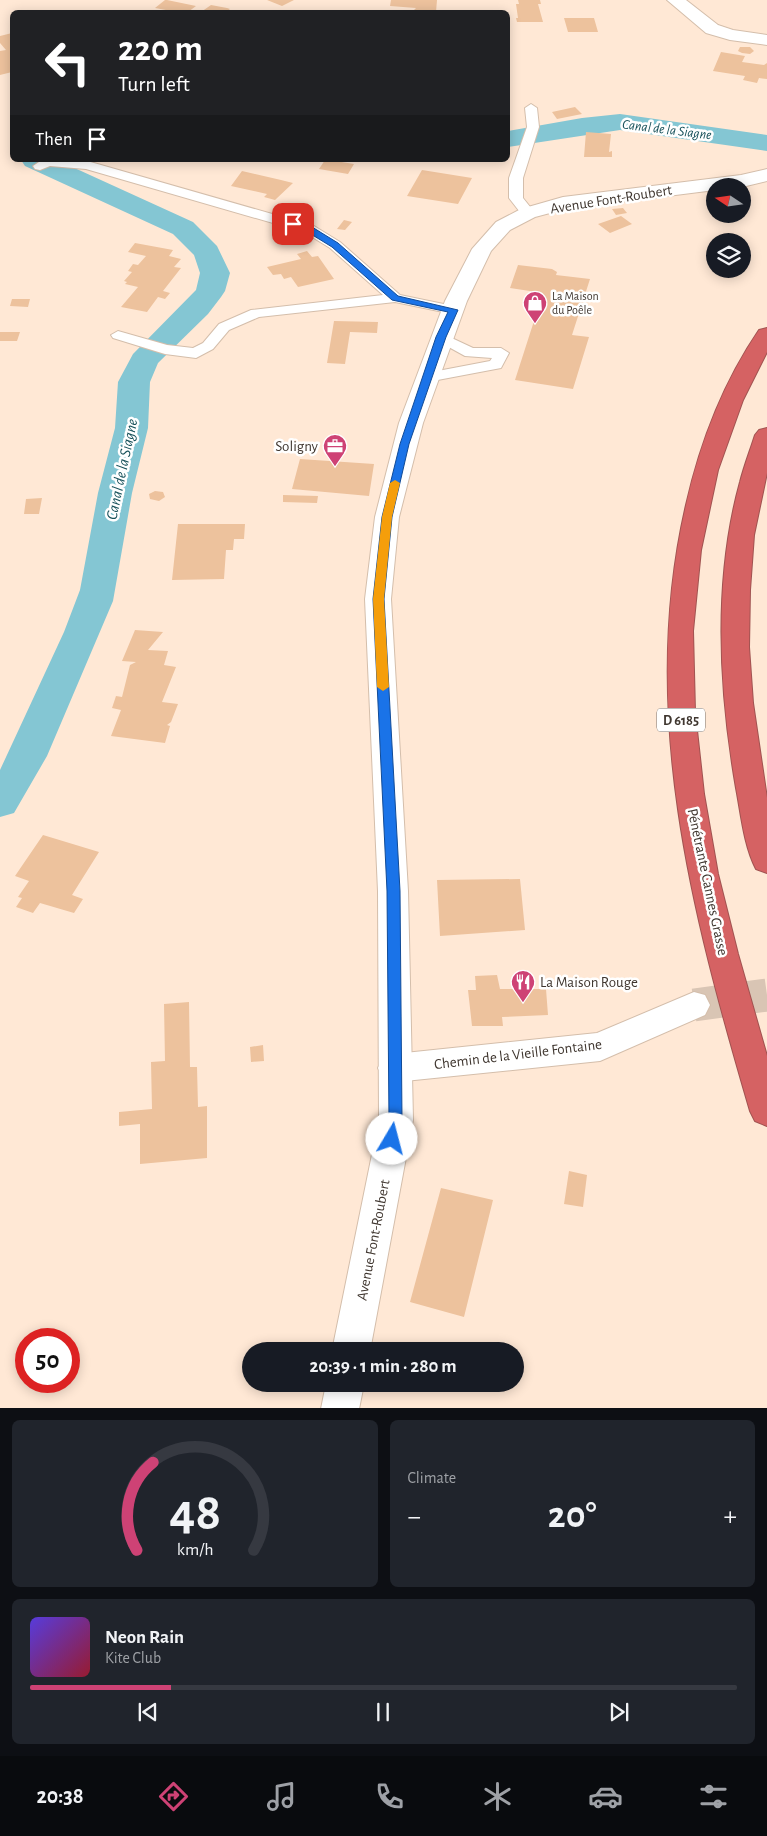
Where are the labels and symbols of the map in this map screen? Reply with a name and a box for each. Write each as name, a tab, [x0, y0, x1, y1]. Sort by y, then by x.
water label: Canal de la Siagne	[621, 118, 712, 142]
north arrow	[706, 178, 751, 222]
street label: Avenue Font-Roubert	[549, 182, 673, 217]
pin	[272, 203, 314, 245]
shop icon: La Maison du Poêle	[522, 290, 548, 324]
place label: La Maison du Poêle	[552, 290, 599, 316]
water label: Canal de la Siagne	[103, 417, 140, 521]
office icon: Soligny	[322, 433, 348, 467]
place label: Soligny	[275, 439, 319, 454]
road number: D 6185	[657, 708, 705, 732]
street label: Pénétrante Cannes Grasse	[685, 807, 730, 957]
restaurant icon: La Maison Rouge	[510, 969, 536, 1003]
place label: La Maison Rouge	[540, 975, 638, 990]
street label: Chemin de la Vieille Fontaine	[433, 1037, 603, 1072]
position arrow	[365, 1112, 417, 1164]
street label: Avenue Font-Roubert	[354, 1178, 393, 1302]
speed limit sign: 50	[15, 1328, 80, 1393]

